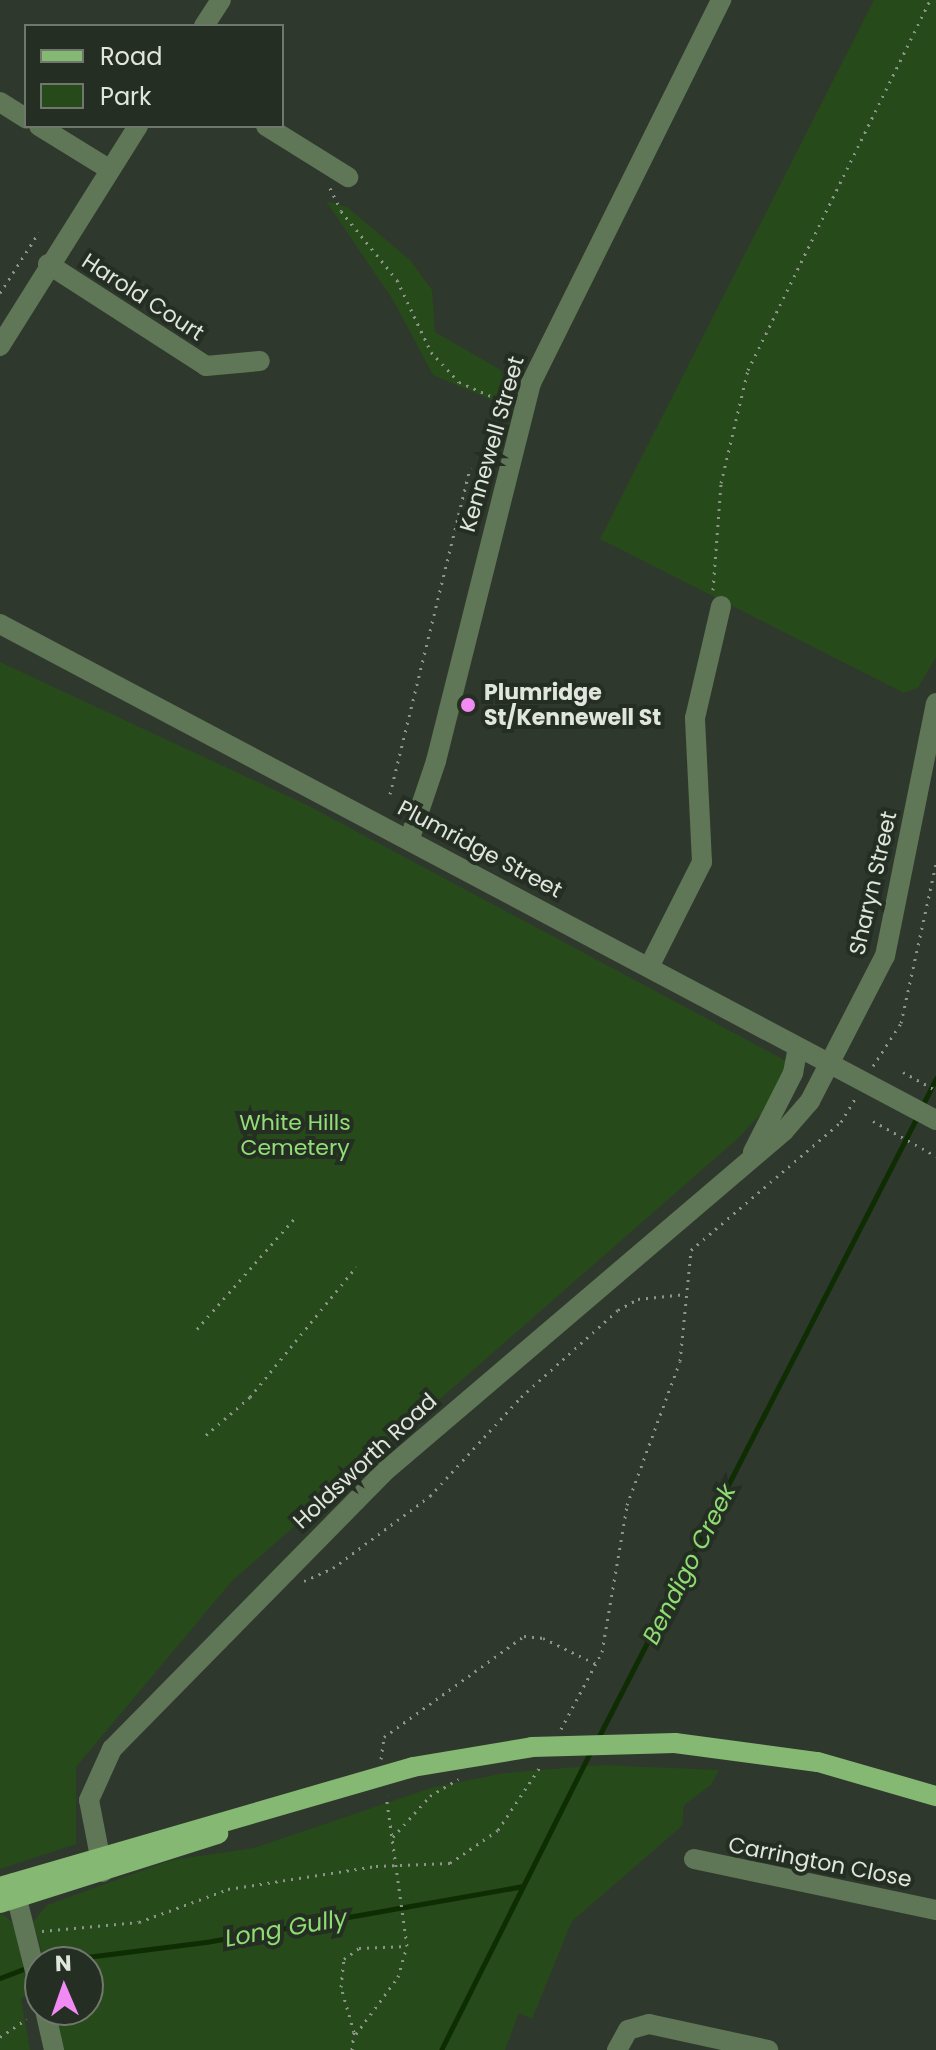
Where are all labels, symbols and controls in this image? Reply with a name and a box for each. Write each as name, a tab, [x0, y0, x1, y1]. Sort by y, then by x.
legend	[24, 24, 284, 128]
text: Road	[100, 40, 162, 73]
text: Park	[100, 80, 151, 113]
street label: Harold Court	[77, 248, 209, 346]
street label: Kennewell Street	[454, 353, 530, 535]
place label: Plumridge St/Kennewell St	[484, 679, 661, 730]
marker: Plumridge St/Kennewell St	[459, 696, 477, 714]
street label: Plumridge Street	[393, 795, 567, 903]
street label: Sharyn Street	[844, 808, 902, 958]
park label: White Hills Cemetery	[239, 1109, 351, 1160]
street label: Holdsworth Road	[288, 1388, 442, 1534]
water label: Bendigo Creek	[636, 1479, 742, 1649]
street label: Carrington Close	[726, 1831, 914, 1893]
water label: Long Gully	[223, 1903, 349, 1953]
north arrow	[24, 1946, 104, 2026]
text: N	[54, 1948, 72, 1979]

